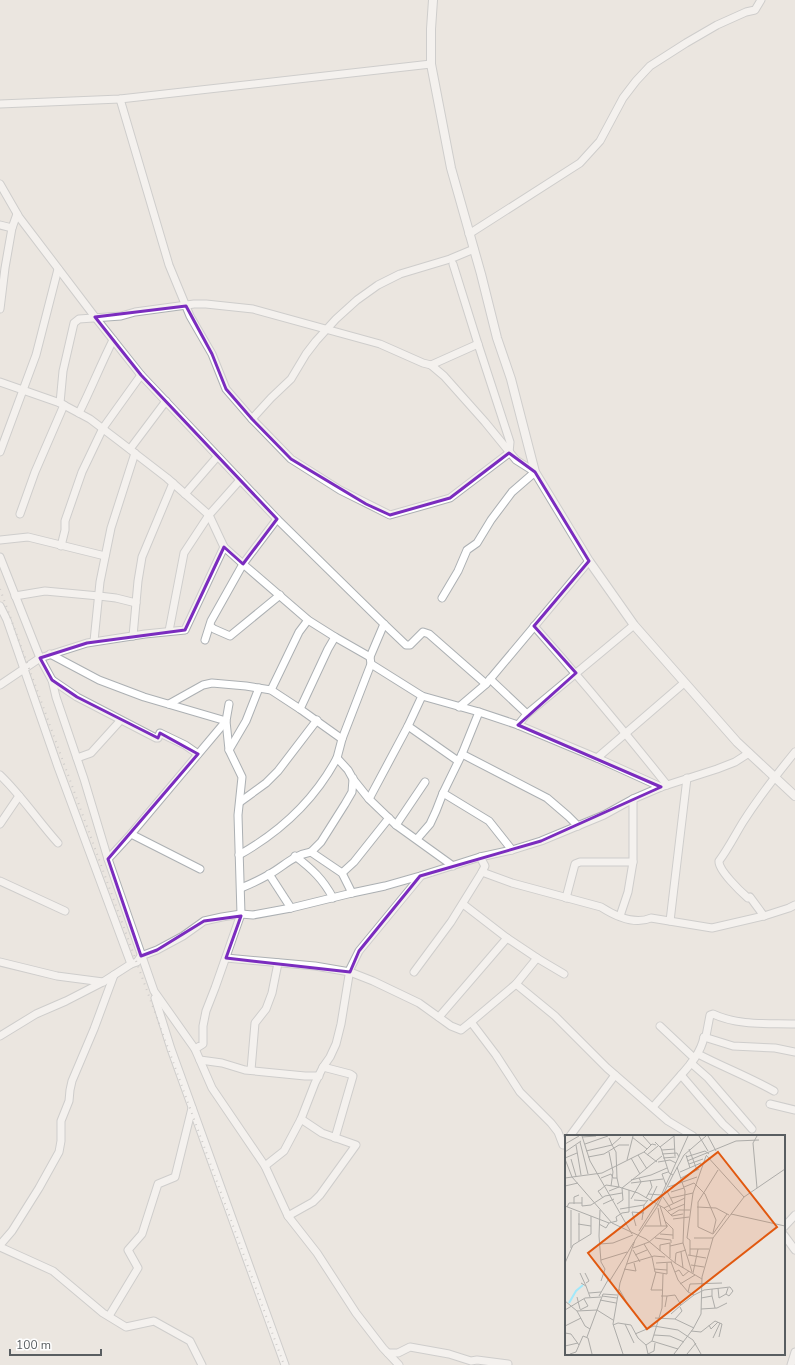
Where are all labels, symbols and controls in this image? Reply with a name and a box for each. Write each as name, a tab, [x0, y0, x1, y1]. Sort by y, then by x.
inset map	[565, 1135, 785, 1355]
scale bar	[10, 1331, 101, 1357]
text: 100 m	[16, 1337, 51, 1353]

